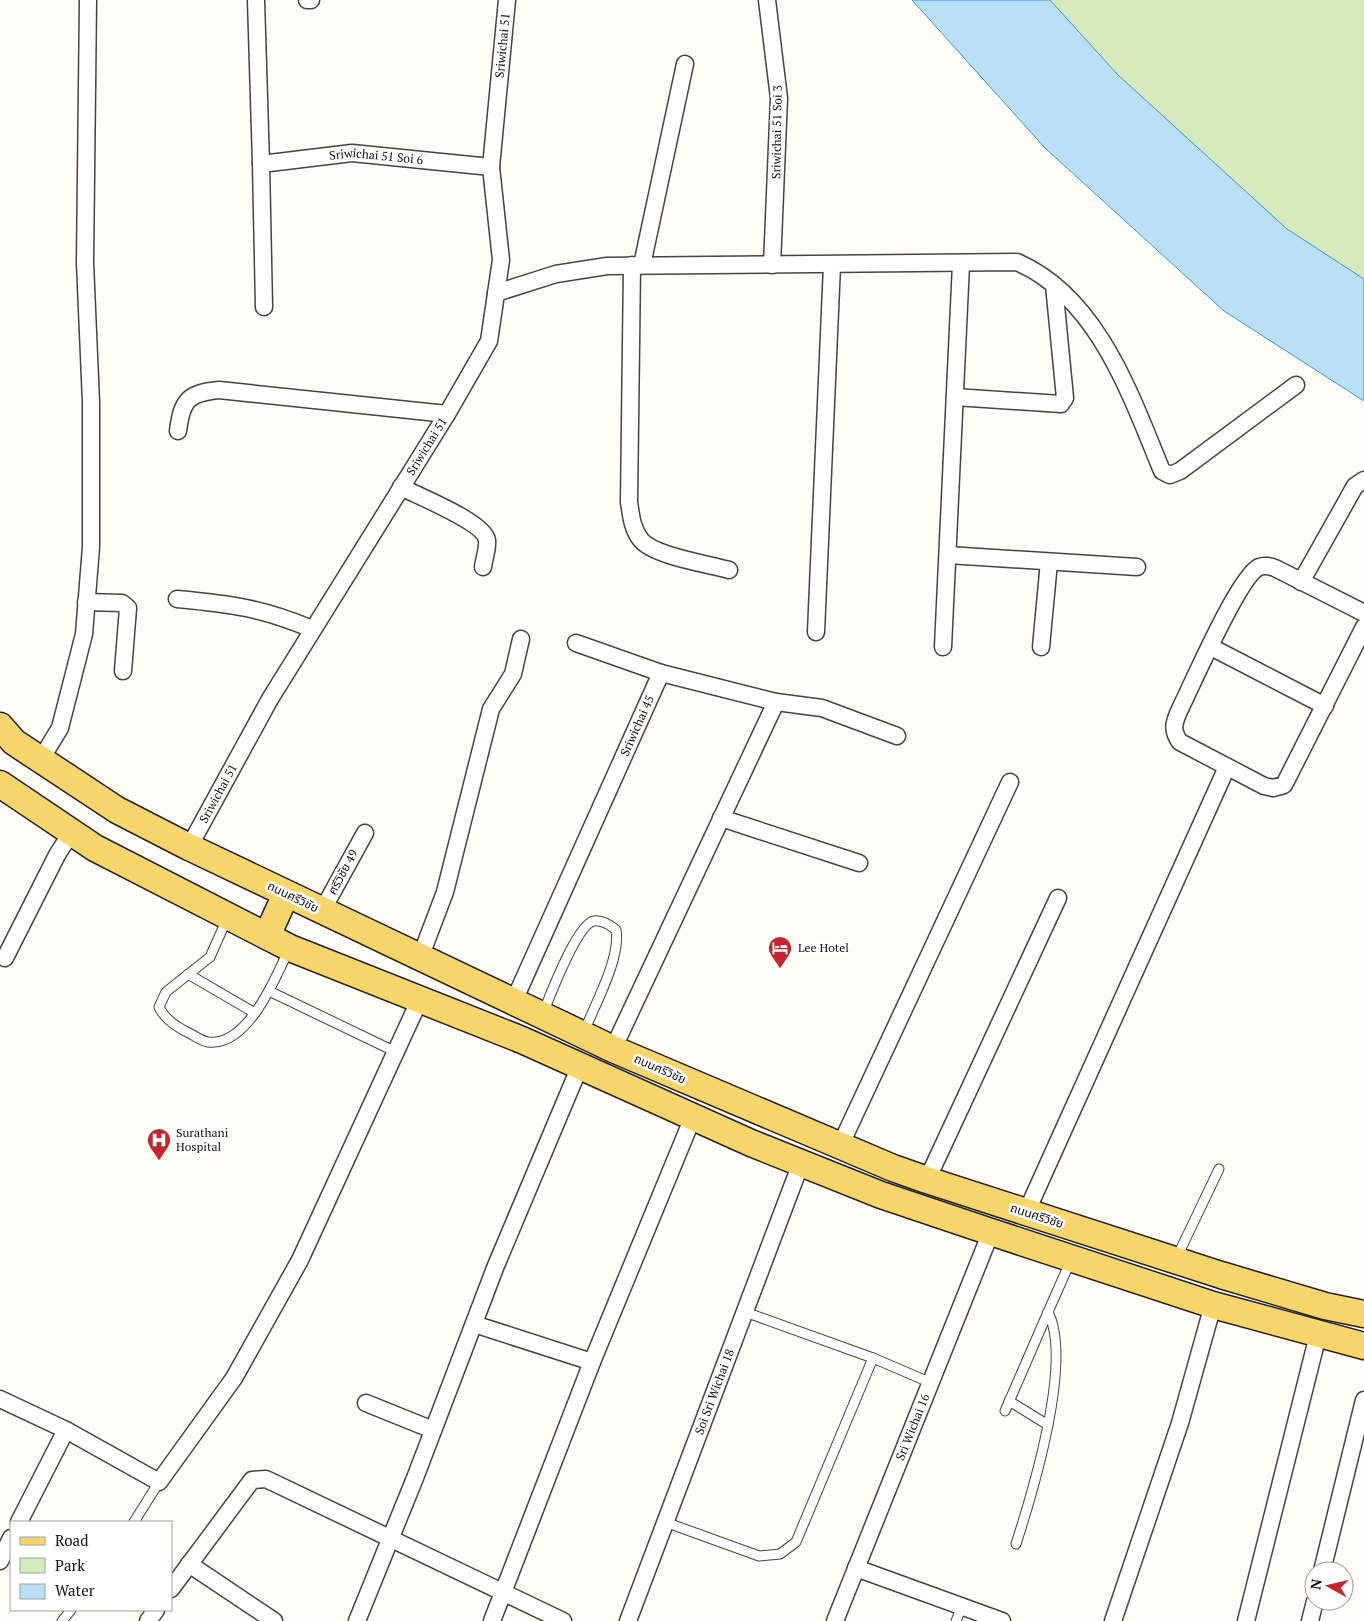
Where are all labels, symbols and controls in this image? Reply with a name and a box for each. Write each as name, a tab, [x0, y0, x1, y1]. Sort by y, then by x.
street label: Sriwichai 51	[492, 12, 513, 78]
street label: Sriwichai 51 Soi 3	[768, 85, 785, 179]
street label: Sriwichai 51 Soi 6	[328, 145, 424, 167]
street label: Sriwichai 51	[403, 415, 450, 478]
street label: Sriwichai 45	[617, 693, 657, 758]
street label: Sriwichai 51	[196, 761, 240, 825]
street label: ศรีวิชัย 49	[324, 847, 361, 897]
street label: ถนนศรีวิชัย	[265, 878, 321, 915]
hotel icon: Lee Hotel	[767, 935, 793, 969]
place label: Lee Hotel	[798, 940, 849, 955]
street label: ถนนศรีวิชัย	[632, 1051, 688, 1087]
place label: Surathani Hospital	[176, 1125, 229, 1154]
hospital icon: Surathani Hospital	[146, 1127, 172, 1161]
street label: ถนนศรีวิชัย	[1009, 1200, 1066, 1231]
street label: Soi Sri Wichai 18	[691, 1347, 737, 1436]
street label: Sri Wichai 16	[892, 1391, 933, 1462]
legend	[10, 1521, 172, 1611]
text: Road	[55, 1530, 88, 1550]
text: Park	[55, 1555, 85, 1575]
north arrow	[1304, 1561, 1354, 1611]
text: N	[1305, 1577, 1326, 1591]
text: Water	[55, 1580, 95, 1600]

